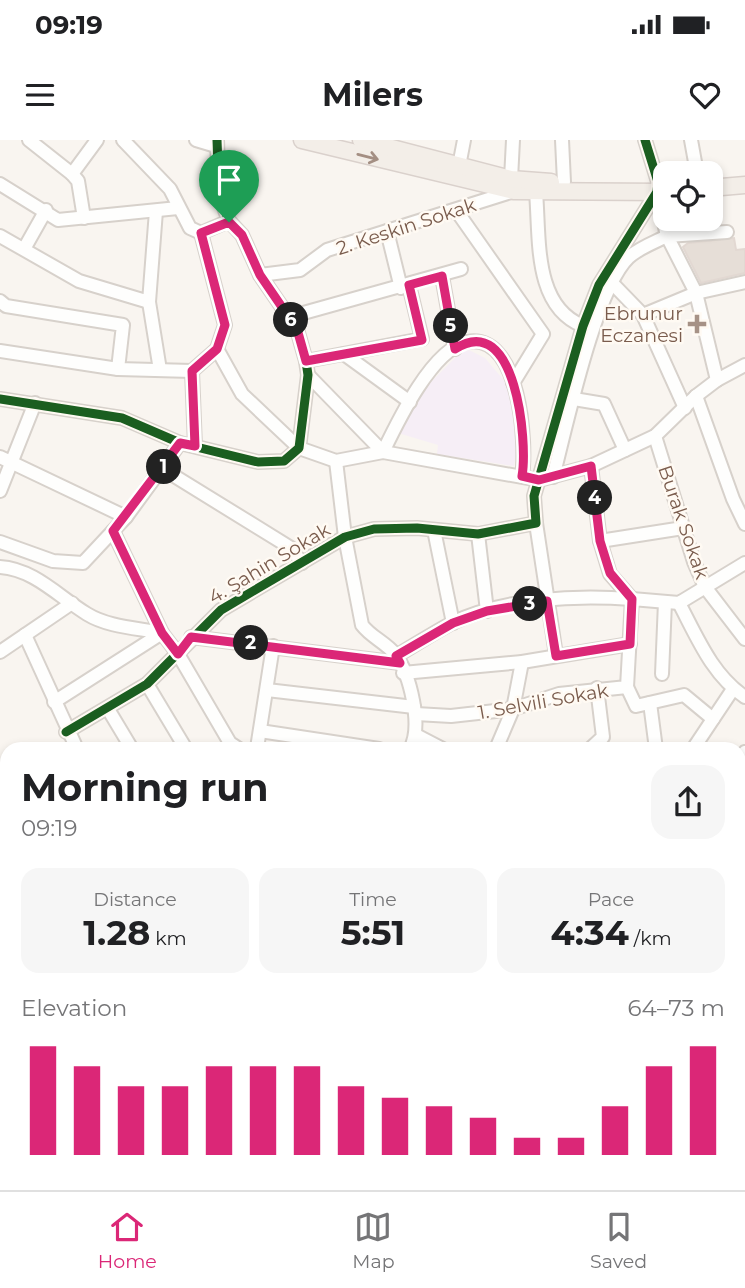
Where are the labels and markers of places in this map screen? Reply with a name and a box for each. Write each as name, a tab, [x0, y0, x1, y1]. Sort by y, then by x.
pin	[199, 150, 259, 222]
pin: 6	[274, 302, 308, 338]
place label: Ebrunur Eczanesi	[600, 302, 683, 347]
pin: 5	[434, 308, 468, 344]
marker: Ebrunur Eczanesi	[689, 316, 705, 332]
pin: 1	[146, 450, 182, 484]
pin: 4	[578, 480, 612, 516]
pin: 3	[512, 587, 548, 622]
pin: 2	[233, 626, 268, 660]

